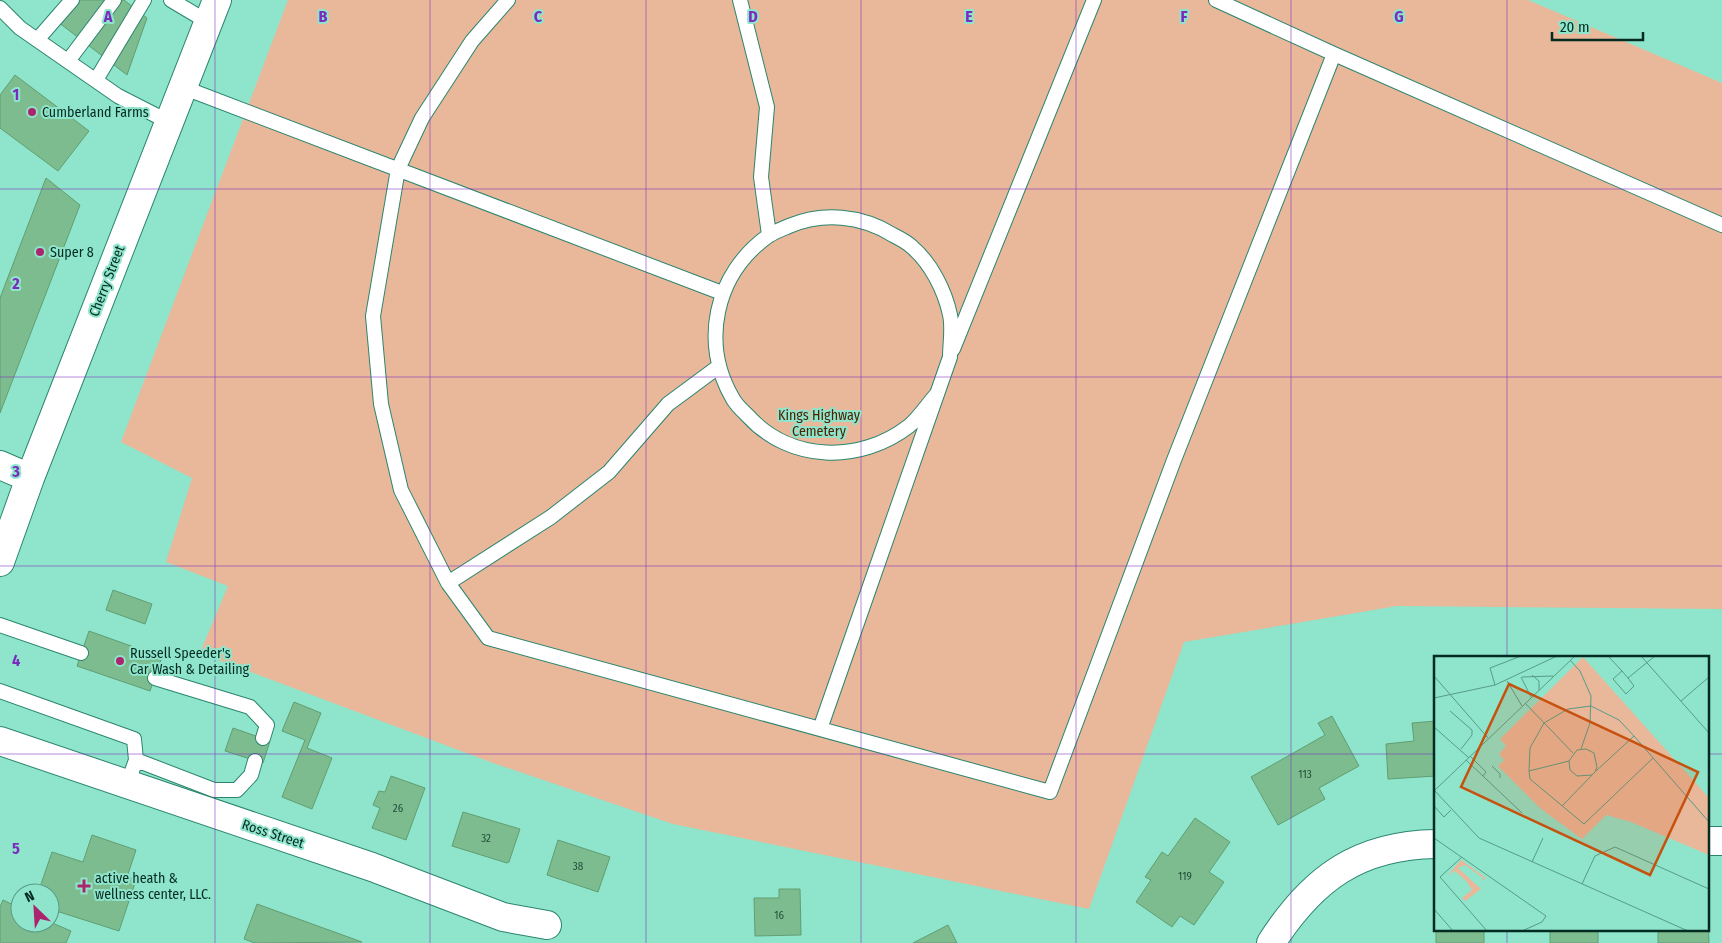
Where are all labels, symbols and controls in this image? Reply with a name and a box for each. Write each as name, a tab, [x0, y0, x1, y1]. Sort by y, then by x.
text: A	[103, 7, 113, 26]
text: B	[319, 7, 328, 26]
text: C	[534, 7, 543, 26]
text: D	[748, 7, 758, 26]
text: E	[965, 7, 973, 26]
text: F	[1180, 7, 1188, 26]
text: G	[1394, 7, 1404, 26]
scale bar	[1552, 10, 1643, 42]
text: 20 m	[1560, 18, 1590, 36]
text: 1	[13, 85, 19, 104]
place label: Cumberland Farms	[42, 104, 149, 121]
marker: Cumberland Farms	[26, 106, 38, 118]
street label: Cherry Street	[86, 243, 129, 319]
place label: Super 8	[50, 244, 94, 261]
marker: Super 8	[34, 246, 46, 258]
text: 2	[11, 274, 20, 293]
park label: Kings Highway Cemetery	[778, 407, 861, 440]
text: 3	[11, 462, 20, 481]
place label: Russell Speeder's Car Wash & Detailing	[130, 645, 250, 678]
text: 4	[12, 651, 20, 670]
marker: Russell Speeder's Car Wash & Detailing	[114, 655, 126, 667]
inset map	[1434, 656, 1710, 930]
house number: 113	[1298, 768, 1312, 781]
house number: 26	[393, 802, 404, 815]
street label: Ross Street	[240, 816, 307, 852]
house number: 32	[481, 832, 491, 845]
text: 5	[12, 839, 20, 858]
house number: 38	[573, 860, 584, 873]
place label: active heath & wellness center, LLC.	[95, 870, 211, 903]
house number: 119	[1178, 870, 1192, 883]
marker: active heath & wellness center, LLC.	[77, 879, 91, 893]
north arrow	[10, 883, 60, 933]
text: N	[22, 887, 37, 906]
house number: 16	[774, 909, 784, 922]

